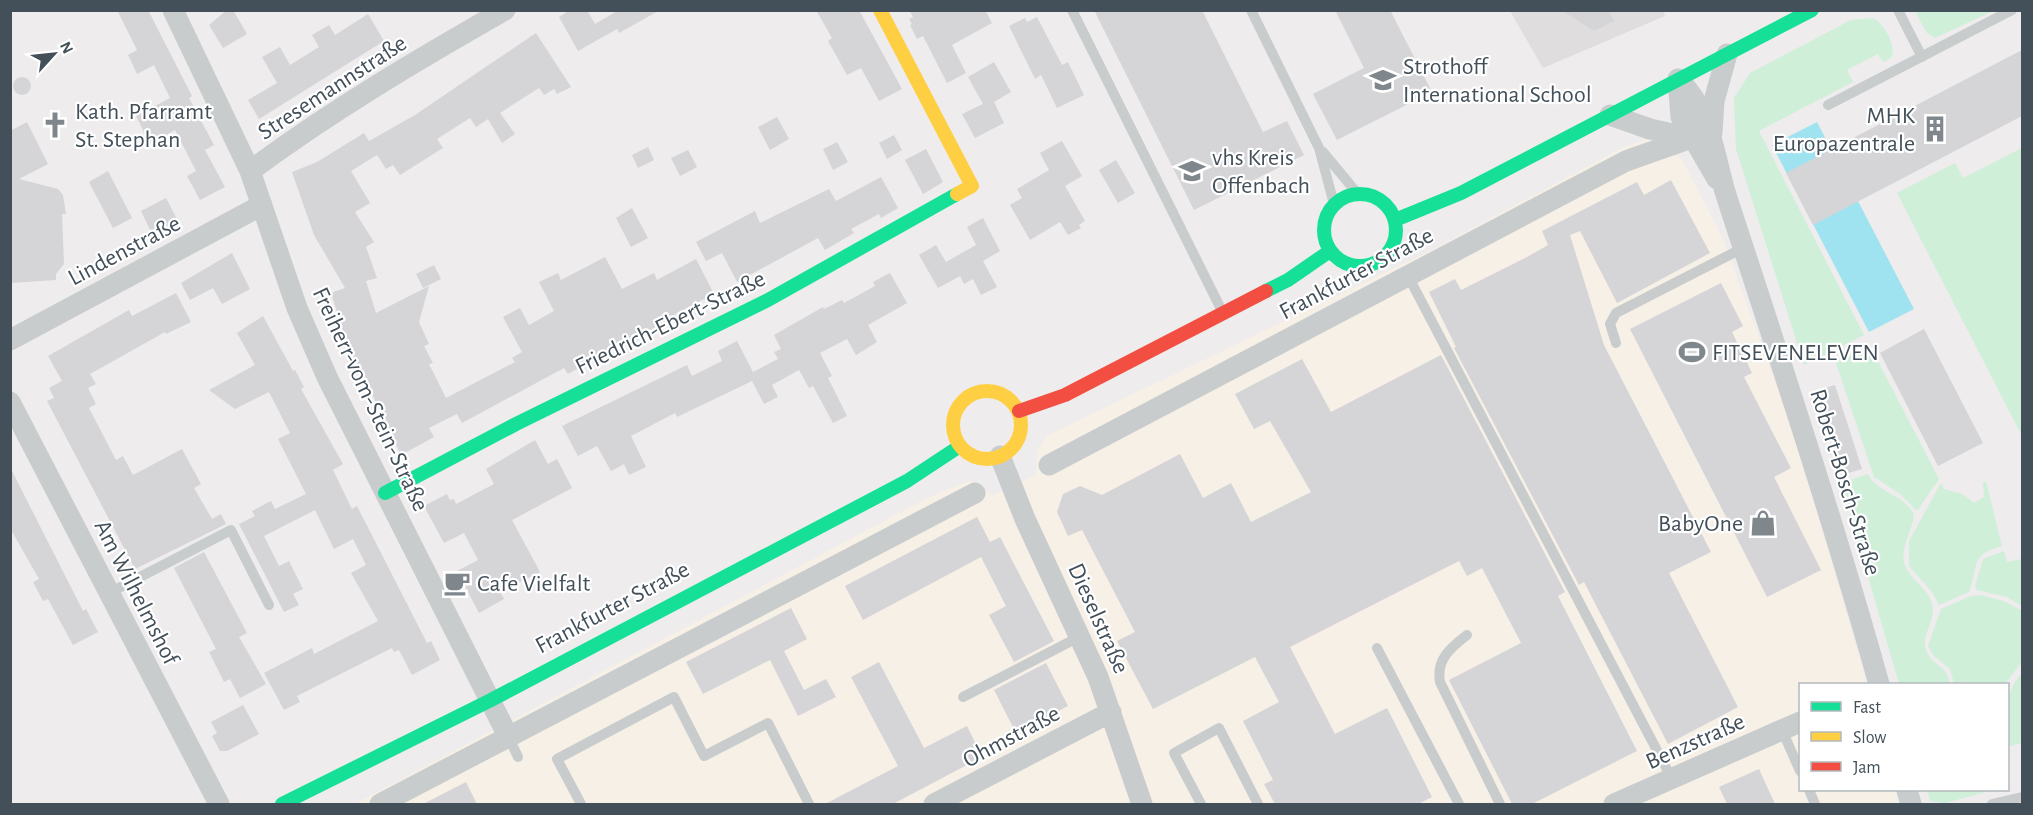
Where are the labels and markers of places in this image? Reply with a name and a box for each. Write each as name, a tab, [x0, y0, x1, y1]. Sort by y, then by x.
place label: Strothoff International School	[1403, 55, 1592, 107]
school or university icon: Strothoff International School	[1368, 65, 1398, 95]
place label: Kath. Pfarramt St. Stephan	[75, 100, 212, 152]
place label: MHK Europazentrale	[1773, 104, 1916, 156]
church icon: Kath. Pfarramt St. Stephan	[40, 110, 70, 140]
building icon: MHK Europazentrale	[1920, 114, 1950, 144]
place label: vhs Kreis Offenbach	[1212, 146, 1310, 198]
school or university icon: vhs Kreis Offenbach	[1177, 156, 1207, 186]
sports icon: FITSEVENELEVEN	[1677, 337, 1707, 367]
place label: FITSEVENELEVEN	[1712, 341, 1879, 365]
shop icon: BabyOne	[1748, 508, 1778, 538]
place label: BabyOne	[1658, 512, 1743, 536]
cafe icon: Cafe Vielfalt	[442, 568, 472, 598]
place label: Cafe Vielfalt	[477, 572, 591, 596]

